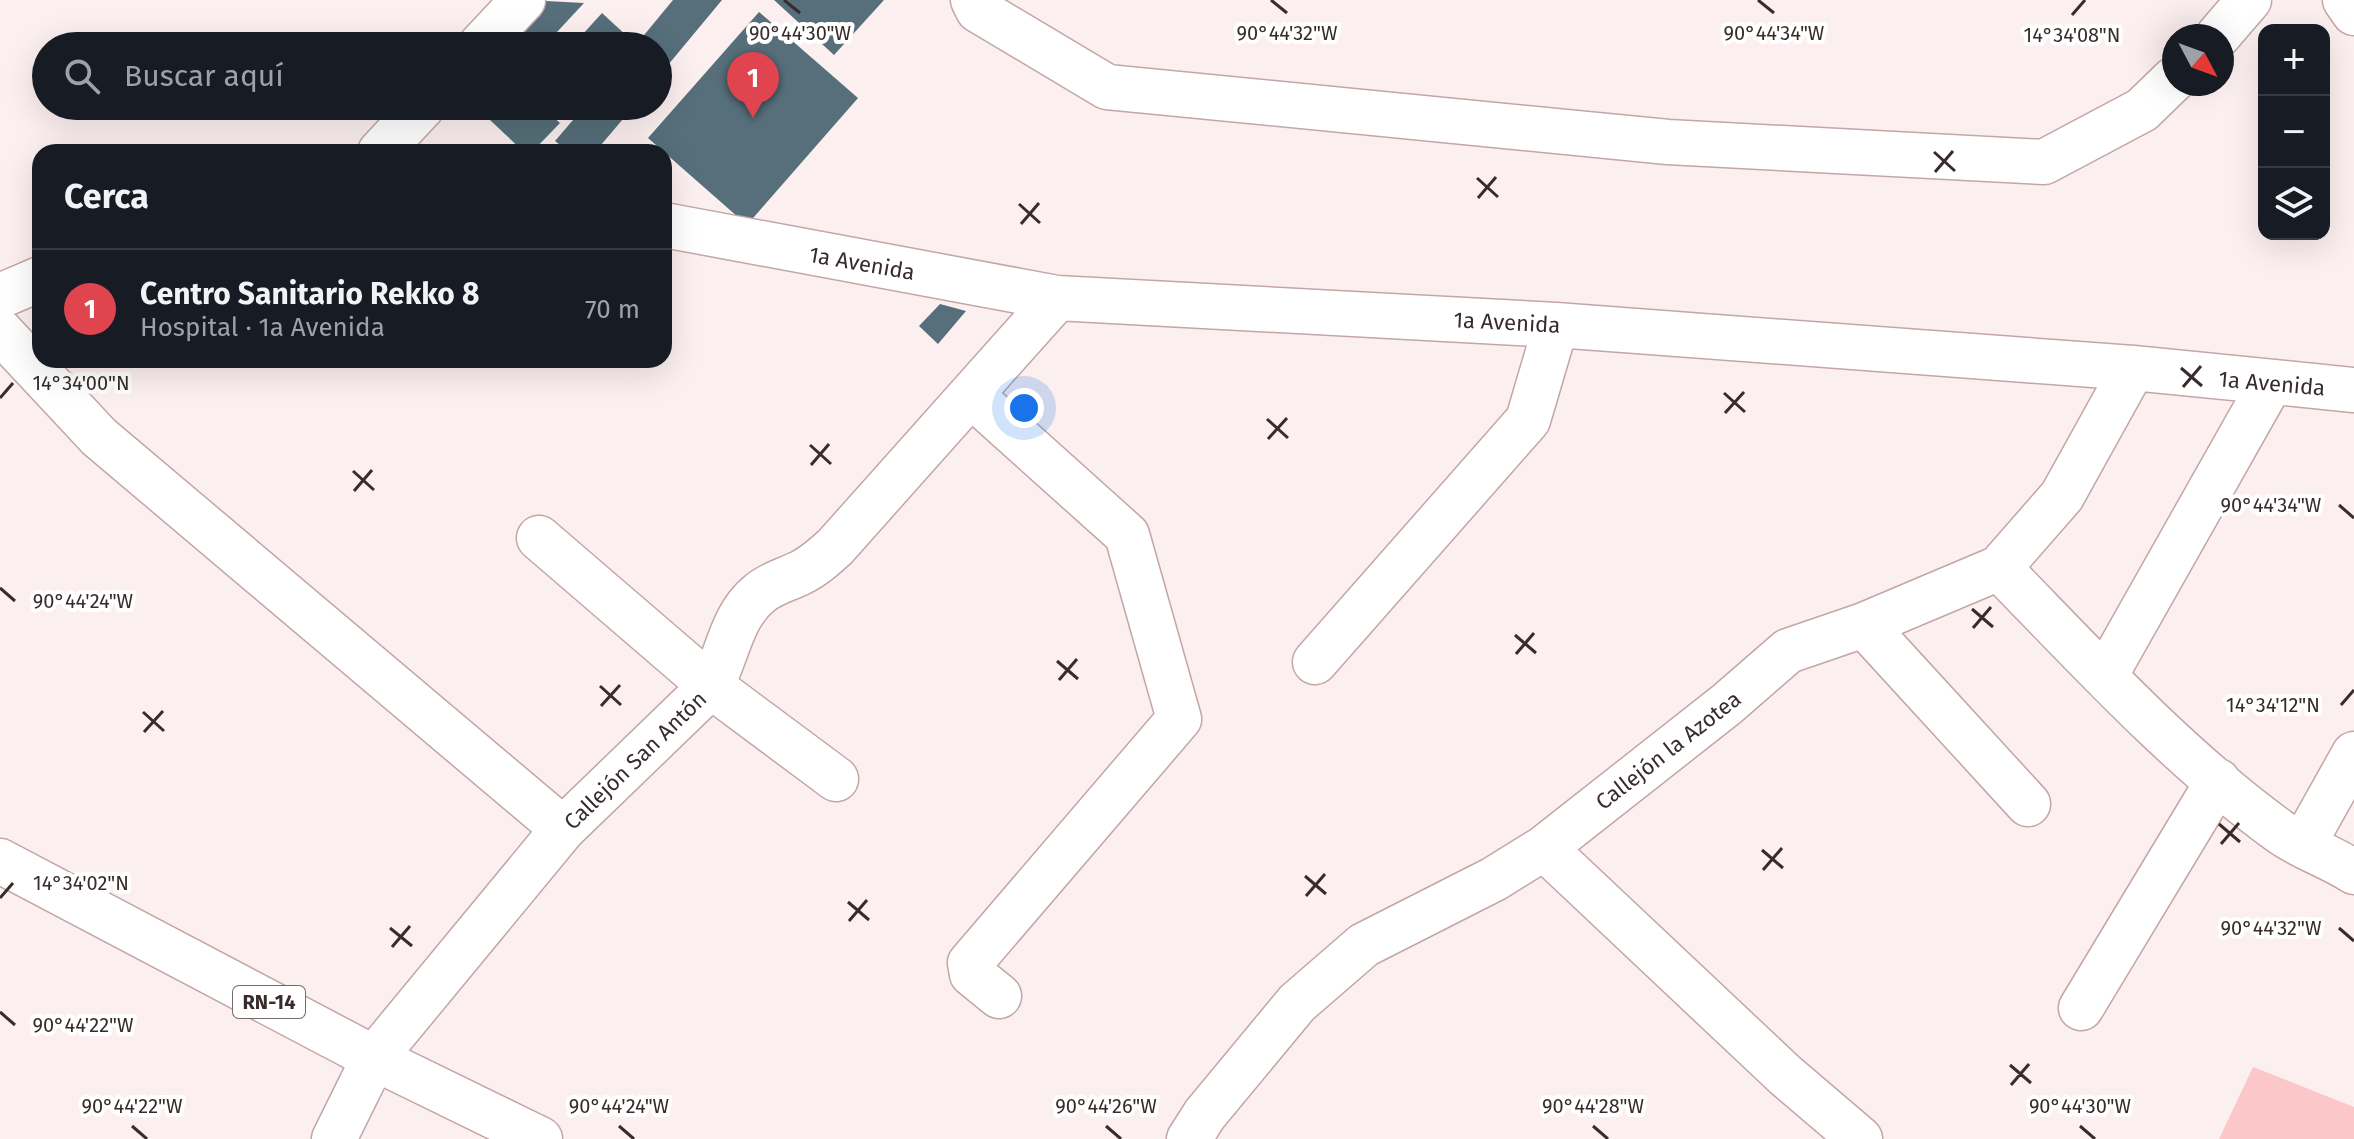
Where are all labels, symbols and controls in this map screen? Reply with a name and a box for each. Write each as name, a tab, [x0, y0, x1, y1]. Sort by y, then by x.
text: 90°44'30"W	[749, 21, 852, 45]
text: 90°44'32"W	[1237, 21, 1338, 45]
text: 90°44'34"W	[1724, 21, 1825, 45]
text: 14°34'08"N	[2024, 23, 2120, 47]
north arrow	[2162, 24, 2234, 96]
map controls	[2258, 24, 2330, 240]
button: +	[2258, 24, 2330, 96]
search box	[32, 32, 672, 120]
pin: 1	[727, 52, 779, 118]
icon: search	[60, 54, 104, 98]
text: Buscar aquí	[124, 58, 284, 94]
button: −	[2258, 96, 2330, 168]
button: layers	[2258, 168, 2330, 240]
text: Cerca	[64, 176, 149, 217]
street label: 1a Avenida	[807, 241, 917, 286]
text: Centro Sanitario Rekko 8	[140, 276, 479, 312]
text: 1	[84, 294, 96, 325]
text: 70 m	[585, 294, 640, 325]
street label: 1a Avenida	[1453, 306, 1561, 339]
text: Hospital · 1a Avenida	[140, 312, 385, 343]
street label: 1a Avenida	[2218, 365, 2326, 402]
text: 14°34'00"N	[32, 371, 130, 395]
your location	[1004, 388, 1044, 428]
text: 90°44'34"W	[2221, 493, 2322, 517]
text: 90°44'24"W	[33, 589, 134, 613]
street label: Callejón San Antón	[558, 685, 712, 835]
street label: Callejón la Azotea	[1590, 685, 1746, 815]
text: 14°34'12"N	[2226, 693, 2320, 717]
text: 14°34'02"N	[33, 871, 129, 895]
text: 90°44'32"W	[2221, 916, 2322, 940]
road number: RN-14	[233, 986, 305, 1018]
text: 90°44'22"W	[32, 1013, 134, 1037]
text: 90°44'22"W	[81, 1094, 183, 1118]
text: 90°44'24"W	[569, 1094, 670, 1118]
text: 90°44'26"W	[1055, 1094, 1157, 1118]
text: 90°44'28"W	[1542, 1094, 1644, 1118]
text: 90°44'30"W	[2029, 1094, 2132, 1118]

